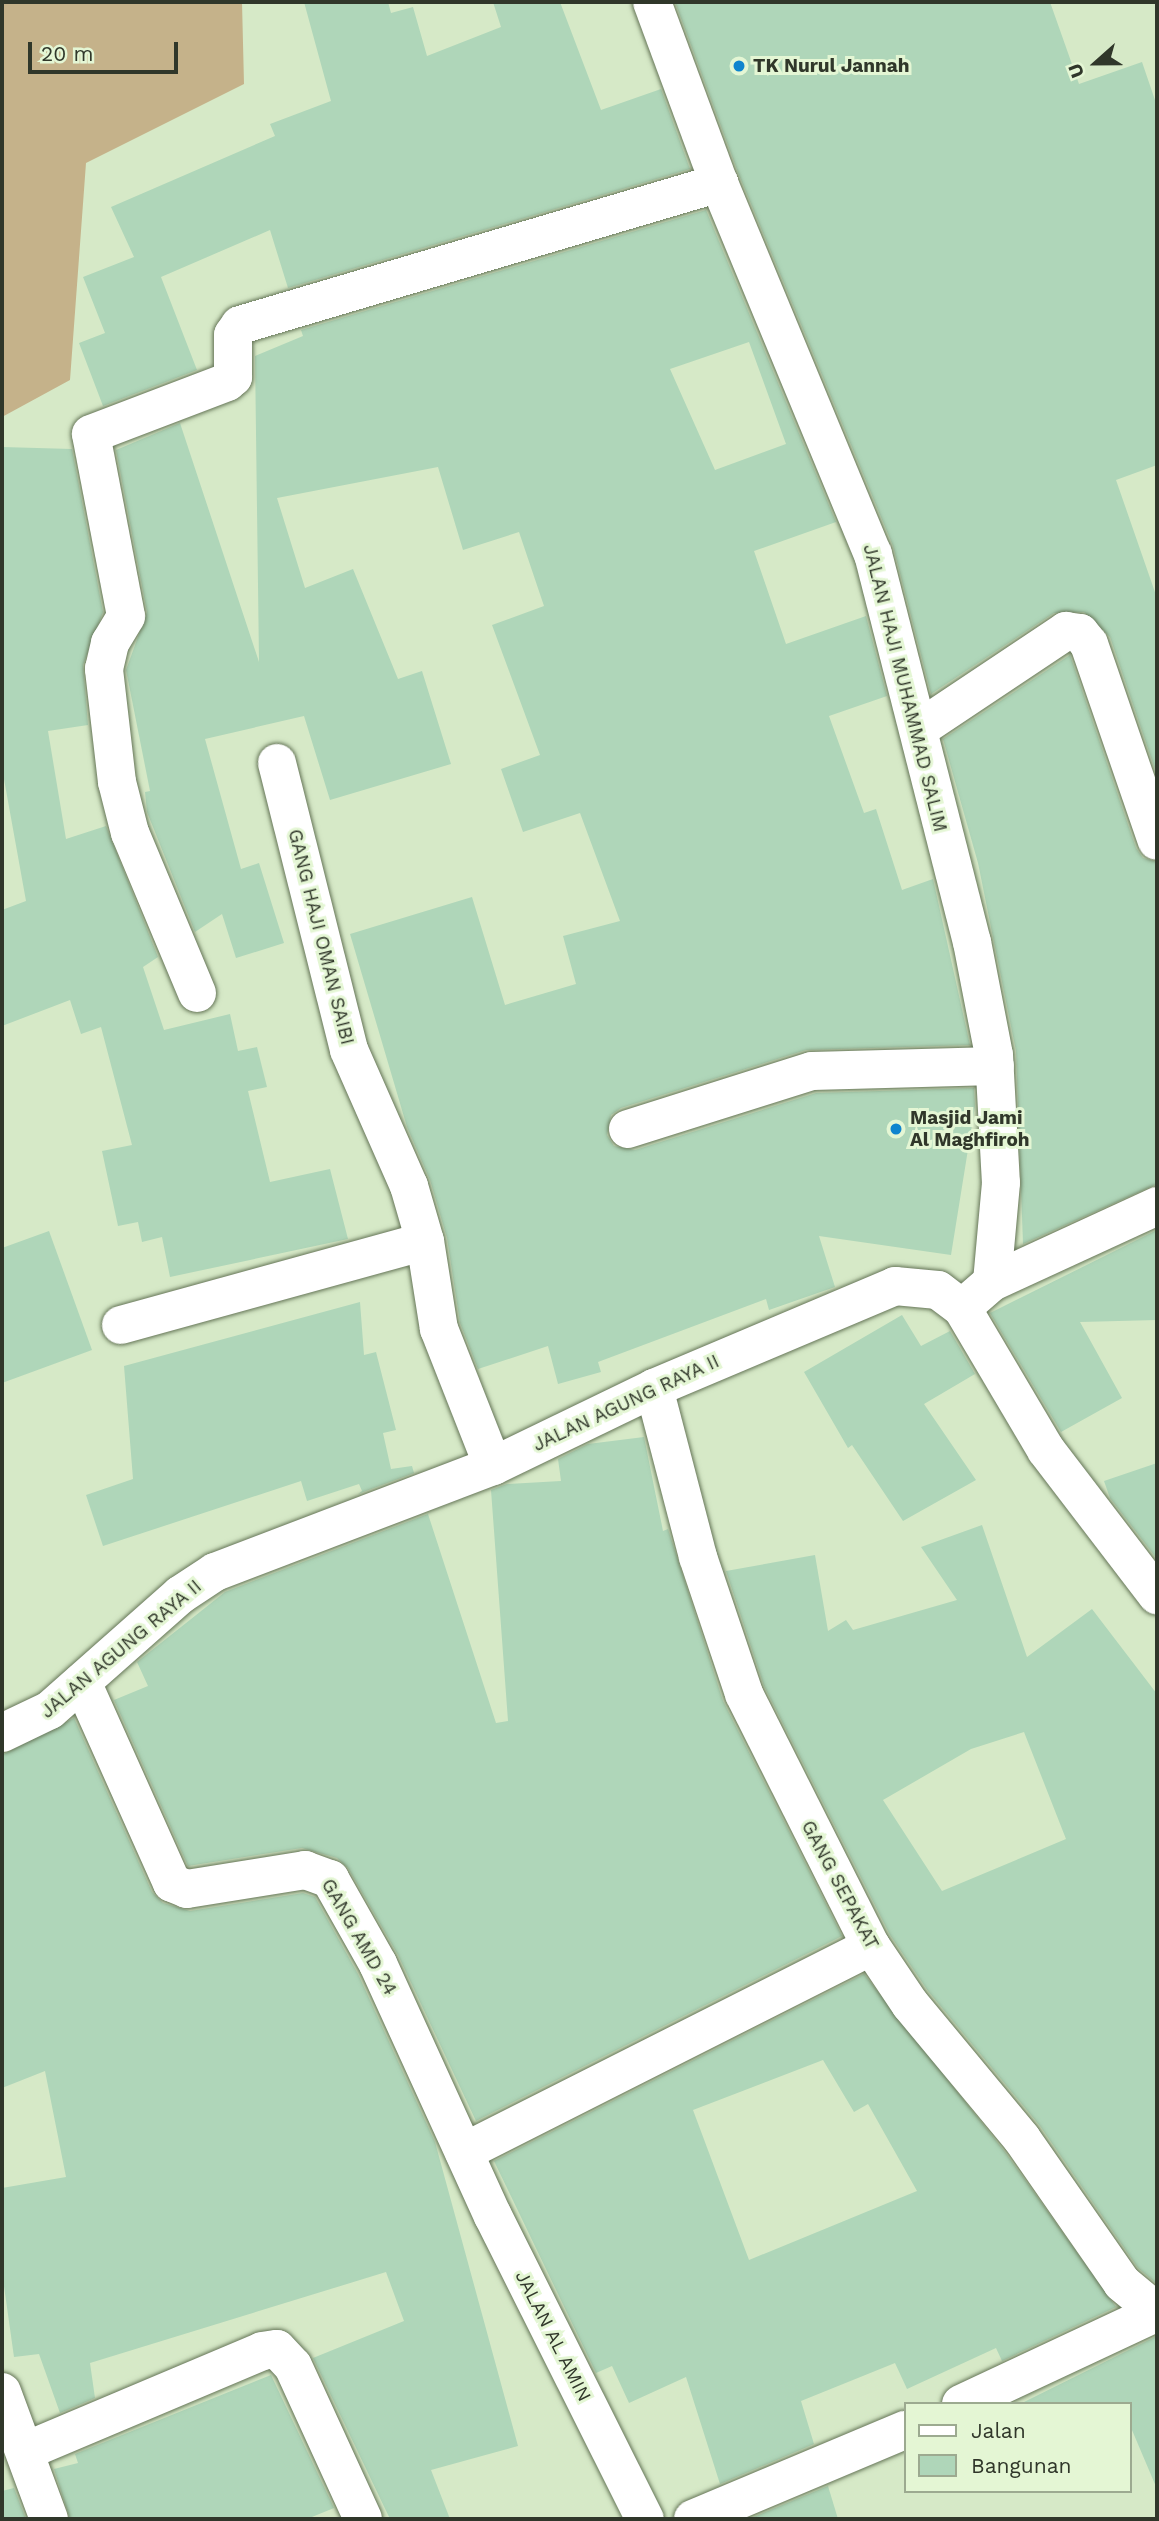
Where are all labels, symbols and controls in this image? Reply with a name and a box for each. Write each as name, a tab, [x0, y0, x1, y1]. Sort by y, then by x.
scale bar	[32, 28, 182, 72]
north arrow	[1061, 28, 1131, 98]
text: 20 m	[41, 41, 93, 66]
place label: TK Nurul Jannah	[753, 55, 910, 77]
marker: TK Nurul Jannah	[731, 58, 747, 74]
text: U	[1063, 60, 1089, 81]
street label: JALAN HAJI MUHAMMAD SALIM	[858, 542, 952, 834]
street label: GANG HAJI OMAN SAIBI	[283, 827, 359, 1047]
place label: Masjid Jami Al Maghfiroh	[910, 1107, 1030, 1151]
marker: Masjid Jami Al Maghfiroh	[888, 1121, 904, 1137]
street label: JALAN AGUNG RAYA II	[528, 1349, 724, 1457]
street label: JALAN AGUNG RAYA II	[35, 1575, 207, 1723]
street label: GANG SEPAKAT	[796, 1817, 884, 1953]
street label: GANG AMD 24	[316, 1874, 402, 2000]
street label: JALAN AL AMIN	[510, 2266, 596, 2406]
legend	[904, 2402, 1131, 2493]
text: Jalan	[971, 2418, 1026, 2443]
text: Bangunan	[971, 2453, 1072, 2478]

